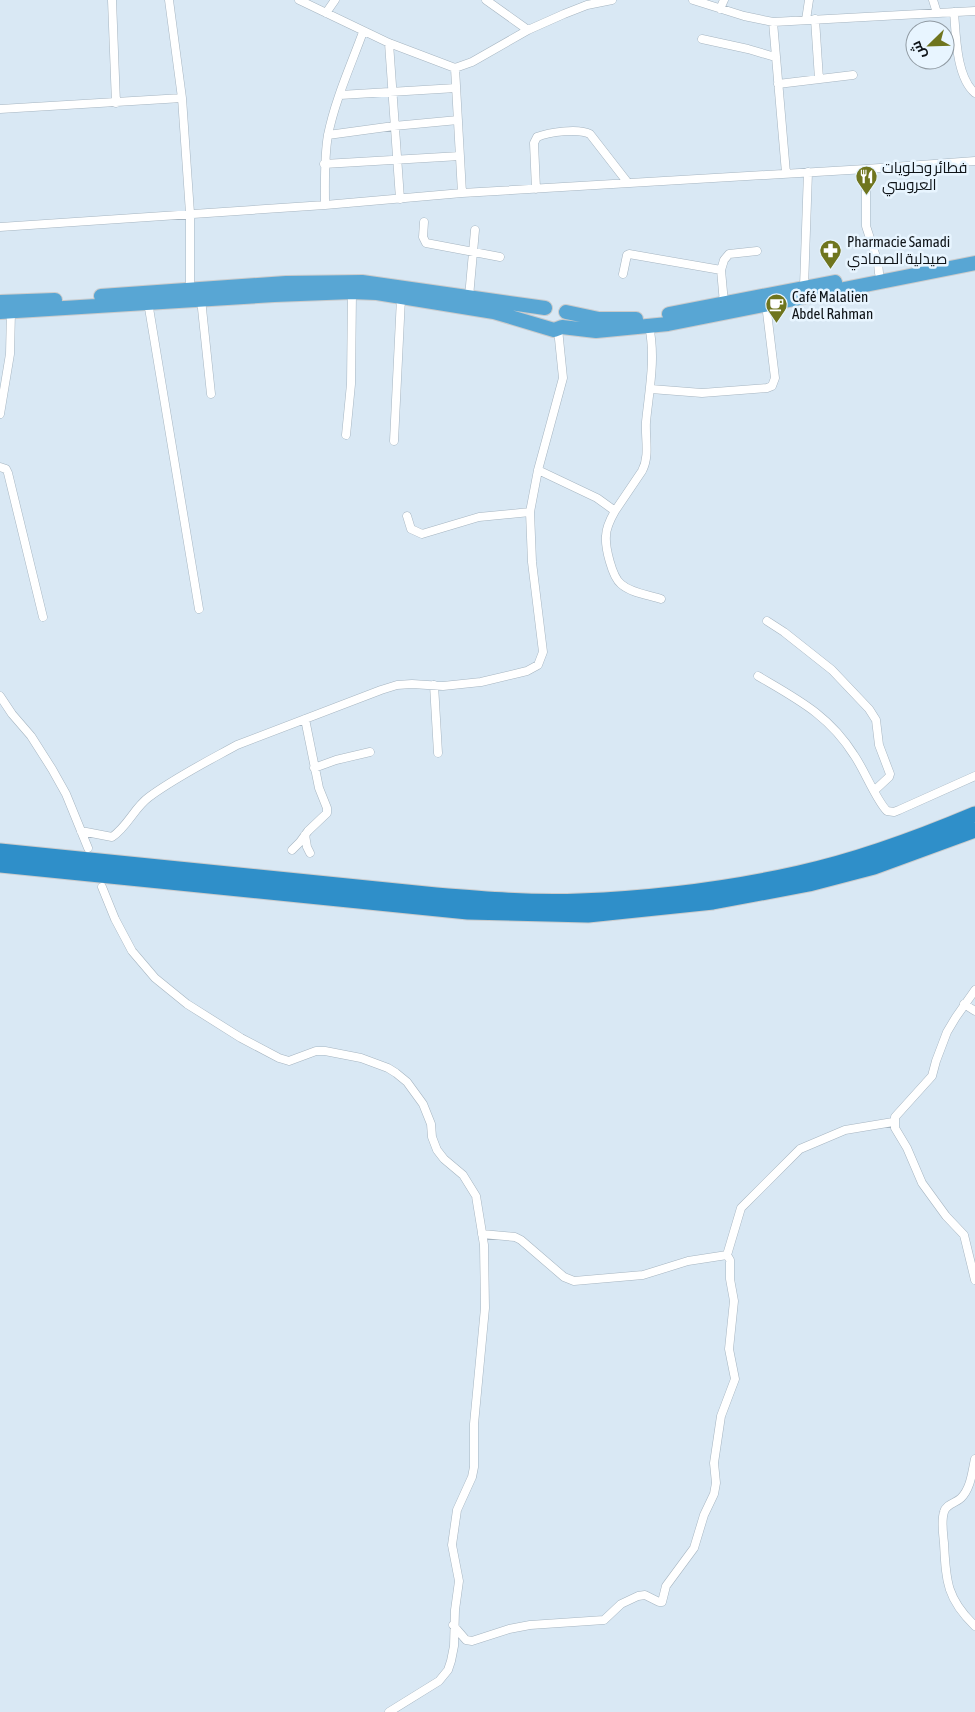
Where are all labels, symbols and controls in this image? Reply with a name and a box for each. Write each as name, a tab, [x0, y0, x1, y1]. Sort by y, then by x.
north arrow	[905, 20, 955, 70]
text: ش	[907, 38, 930, 61]
place label: فطائر وحلويات العروسي	[882, 159, 967, 197]
restaurant icon: فطائر وحلويات العروسي	[854, 164, 878, 195]
place label: Pharmacie Samadi صيدلية الصمادي	[847, 233, 950, 271]
pharmacy icon: Pharmacie Samadi صيدلية الصمادي	[819, 238, 843, 269]
place label: Café Malalien Abdel Rahman	[792, 288, 873, 322]
cafe icon: Café Malalien Abdel Rahman	[764, 293, 788, 324]

